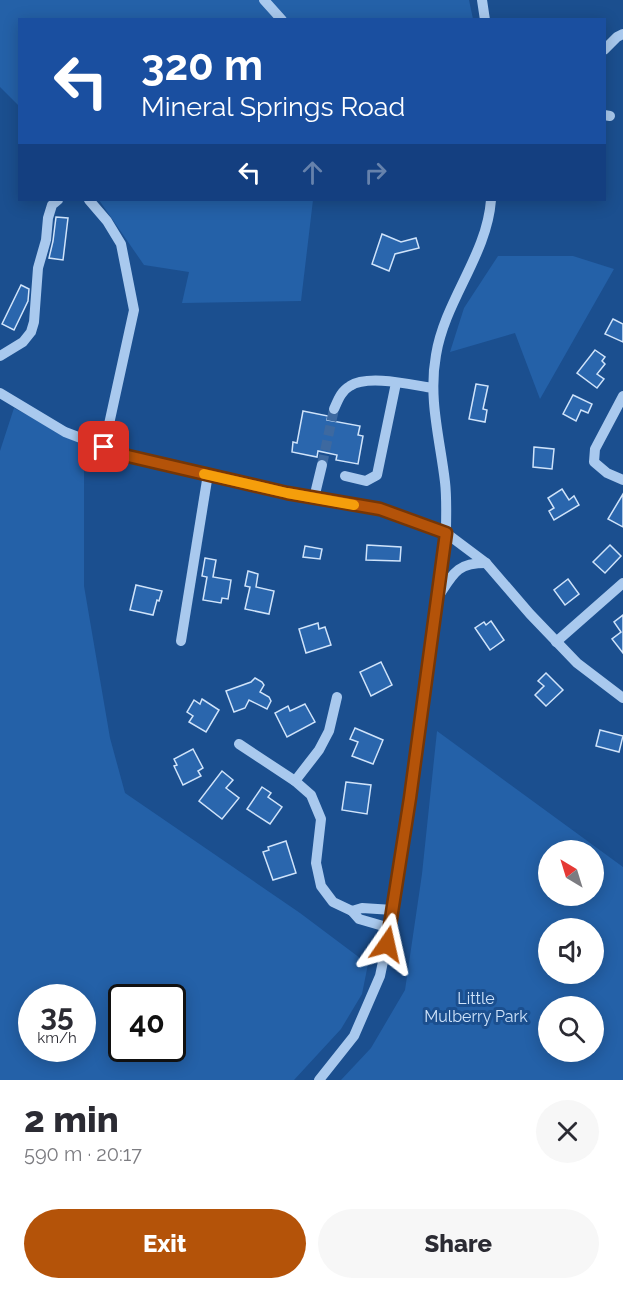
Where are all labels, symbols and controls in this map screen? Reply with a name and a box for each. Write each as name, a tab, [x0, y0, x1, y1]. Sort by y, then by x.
text: 320 m	[141, 41, 263, 90]
icon: left	[42, 42, 120, 120]
text: Mineral Springs Road	[141, 91, 405, 122]
icon: left	[233, 156, 266, 189]
icon: ahead	[296, 156, 329, 189]
icon: right	[359, 156, 392, 189]
pin	[78, 421, 129, 472]
icon: arrive	[87, 430, 120, 463]
north arrow	[538, 840, 604, 906]
map controls	[538, 840, 604, 1062]
position arrow	[355, 912, 419, 976]
button: sound	[538, 918, 604, 984]
speed limit sign: 40	[108, 984, 186, 1062]
park label: Little Mulberry Park	[424, 989, 528, 1026]
button: search	[538, 996, 604, 1062]
text: 35	[40, 998, 74, 1033]
text: km/h	[37, 1029, 77, 1047]
text: 2 min	[24, 1098, 119, 1140]
button: close	[536, 1100, 599, 1163]
text: 590 m · 20:17	[24, 1142, 142, 1166]
button: Exit	[24, 1209, 306, 1278]
button: Share	[318, 1209, 599, 1278]

